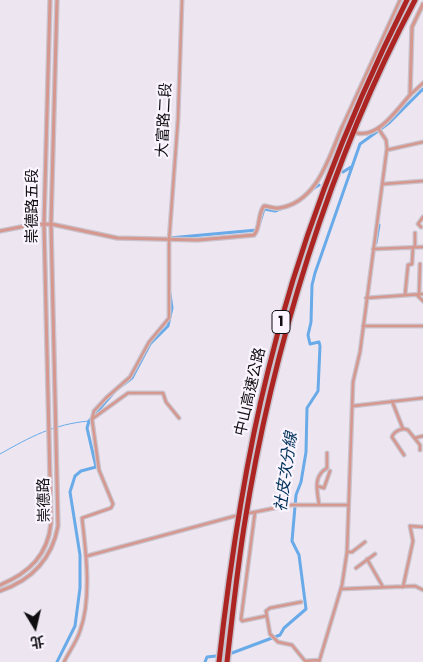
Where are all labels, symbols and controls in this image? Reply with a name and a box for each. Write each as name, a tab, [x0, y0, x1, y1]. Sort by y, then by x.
street label: 大富路二段	[154, 82, 176, 158]
street label: 崇德路五段	[24, 169, 42, 243]
road number: 1	[272, 311, 290, 334]
street label: 中山高速公路	[232, 346, 270, 438]
water label: 社皮次分線	[272, 431, 302, 513]
street label: 崇德路	[36, 477, 54, 523]
north arrow	[10, 602, 60, 652]
text: 北	[29, 631, 46, 653]

